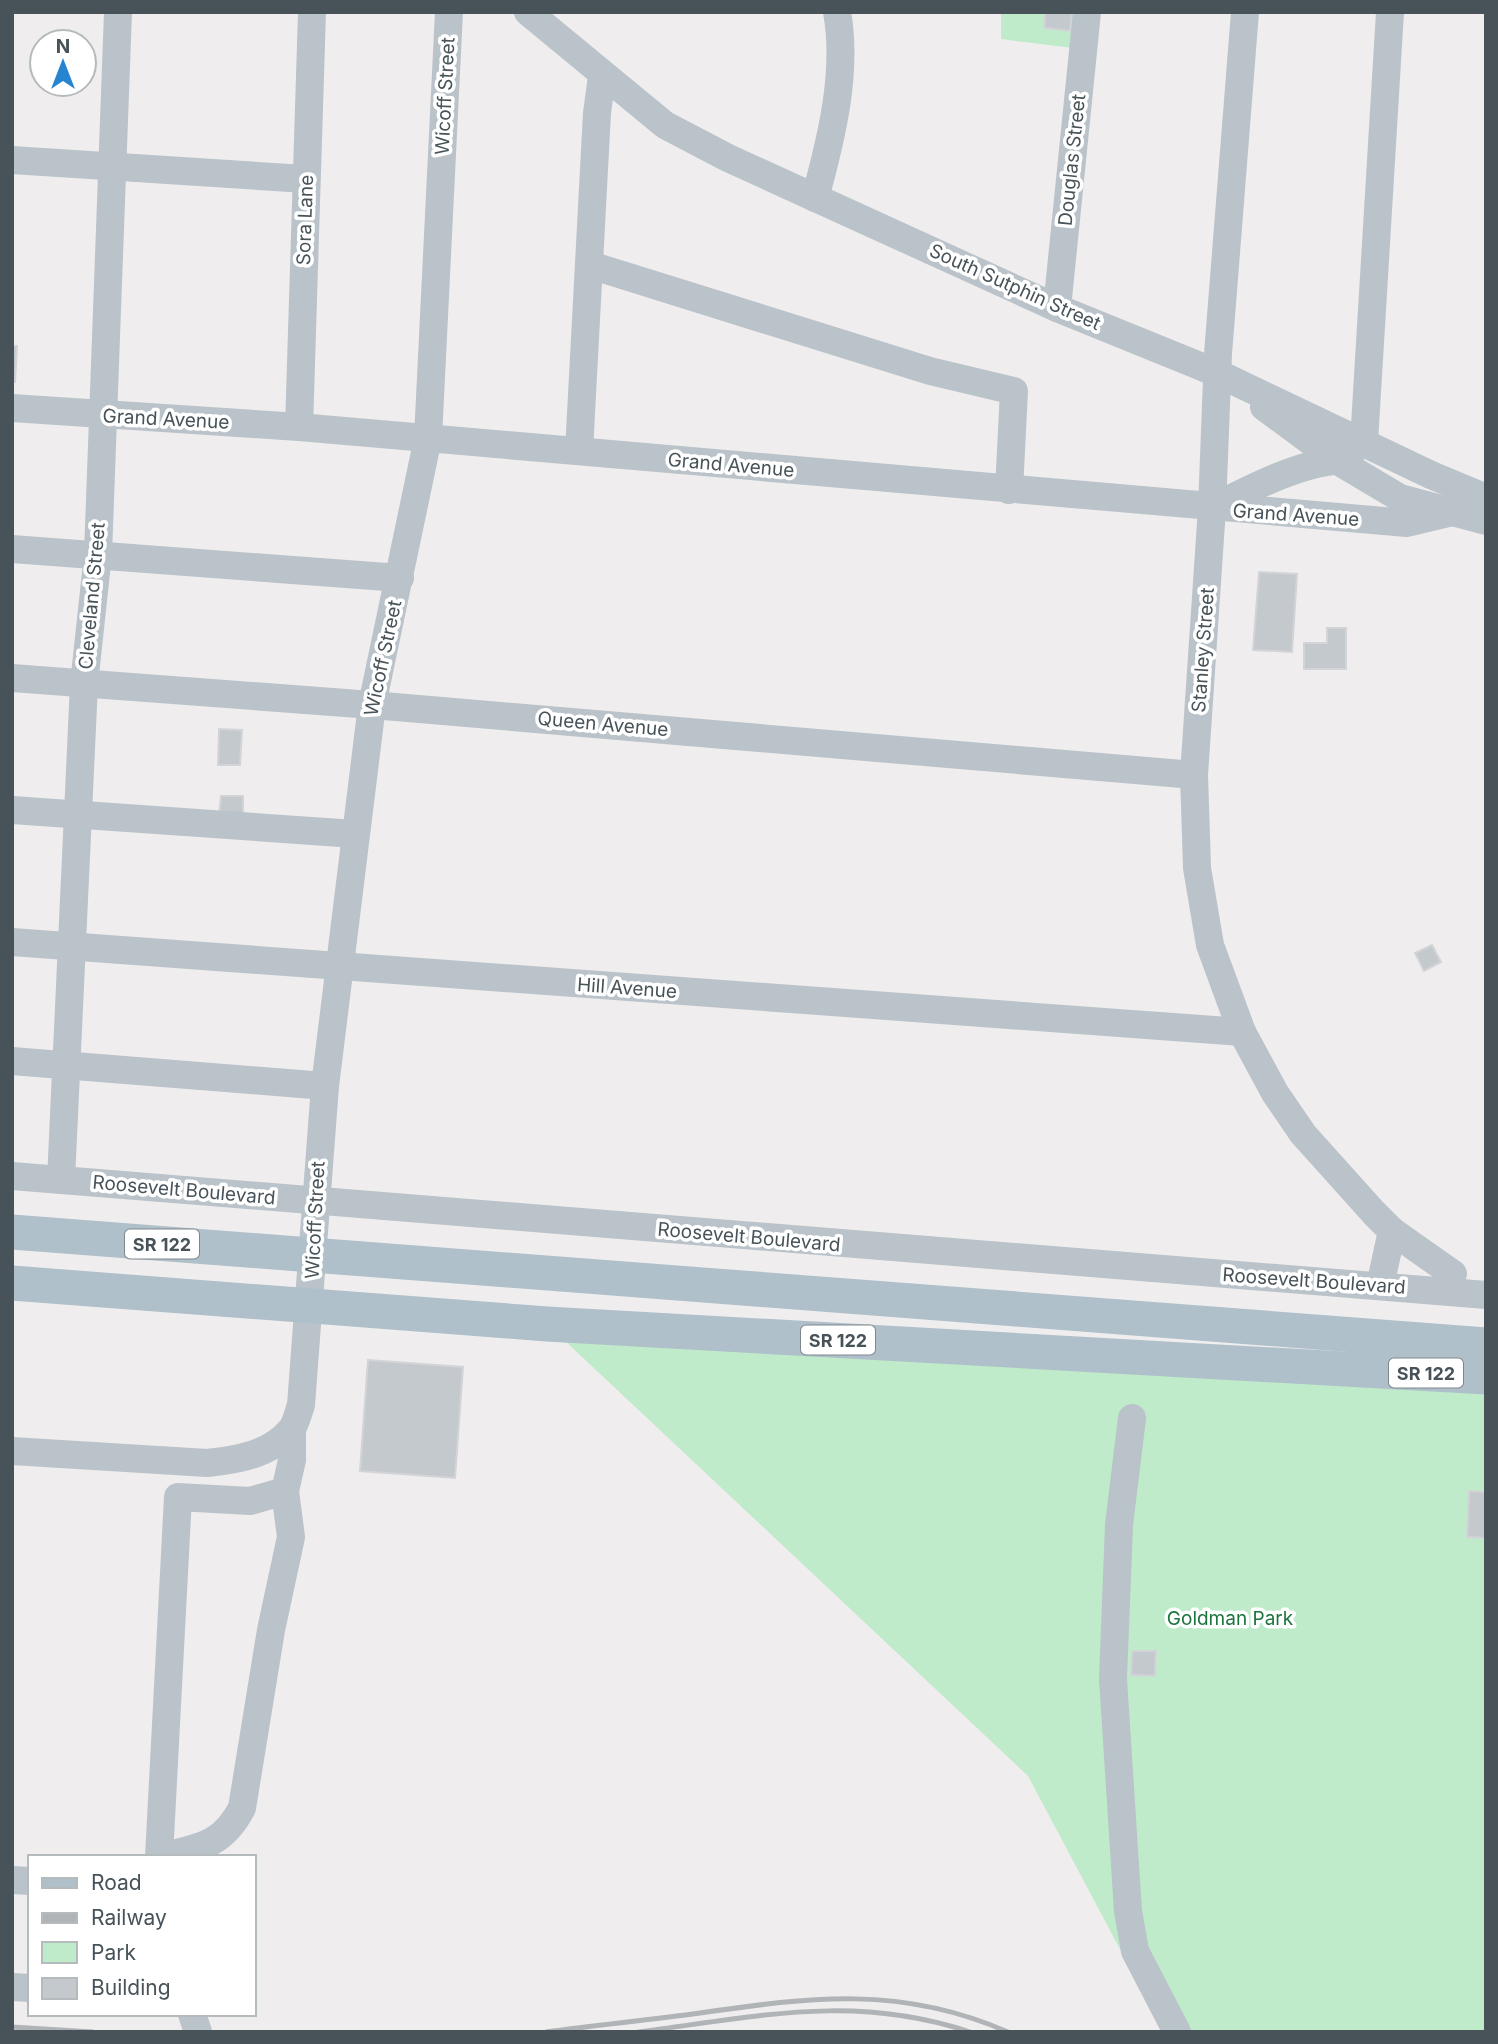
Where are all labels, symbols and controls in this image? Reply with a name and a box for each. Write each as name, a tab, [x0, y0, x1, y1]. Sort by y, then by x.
north arrow	[28, 28, 98, 98]
text: N	[56, 35, 70, 58]
street label: Wicoff Street	[430, 37, 460, 155]
street label: Douglas Street	[1054, 93, 1090, 227]
street label: Sora Lane	[292, 174, 318, 266]
street label: South Sutphin Street	[926, 239, 1104, 335]
street label: Grand Avenue	[102, 404, 230, 434]
street label: Grand Avenue	[667, 448, 795, 482]
street label: Grand Avenue	[1232, 499, 1360, 531]
street label: Cleveland Street	[74, 521, 110, 671]
street label: Stanley Street	[1187, 587, 1219, 713]
street label: Wicoff Street	[359, 598, 407, 718]
street label: Queen Avenue	[537, 707, 669, 741]
street label: Hill Avenue	[576, 973, 678, 1003]
street label: Wicoff Street	[300, 1161, 330, 1279]
street label: Roosevelt Boulevard	[92, 1171, 276, 1209]
street label: Roosevelt Boulevard	[657, 1218, 841, 1256]
road number: SR 122	[125, 1230, 199, 1259]
street label: Roosevelt Boulevard	[1222, 1263, 1406, 1299]
road number: SR 122	[801, 1325, 875, 1354]
road number: SR 122	[1389, 1358, 1463, 1388]
park label: Goldman Park	[1167, 1607, 1294, 1630]
legend	[28, 1855, 256, 2016]
text: Road	[91, 1870, 142, 1895]
text: Railway	[91, 1905, 167, 1930]
text: Park	[91, 1940, 136, 1965]
text: Building	[91, 1975, 171, 2000]

